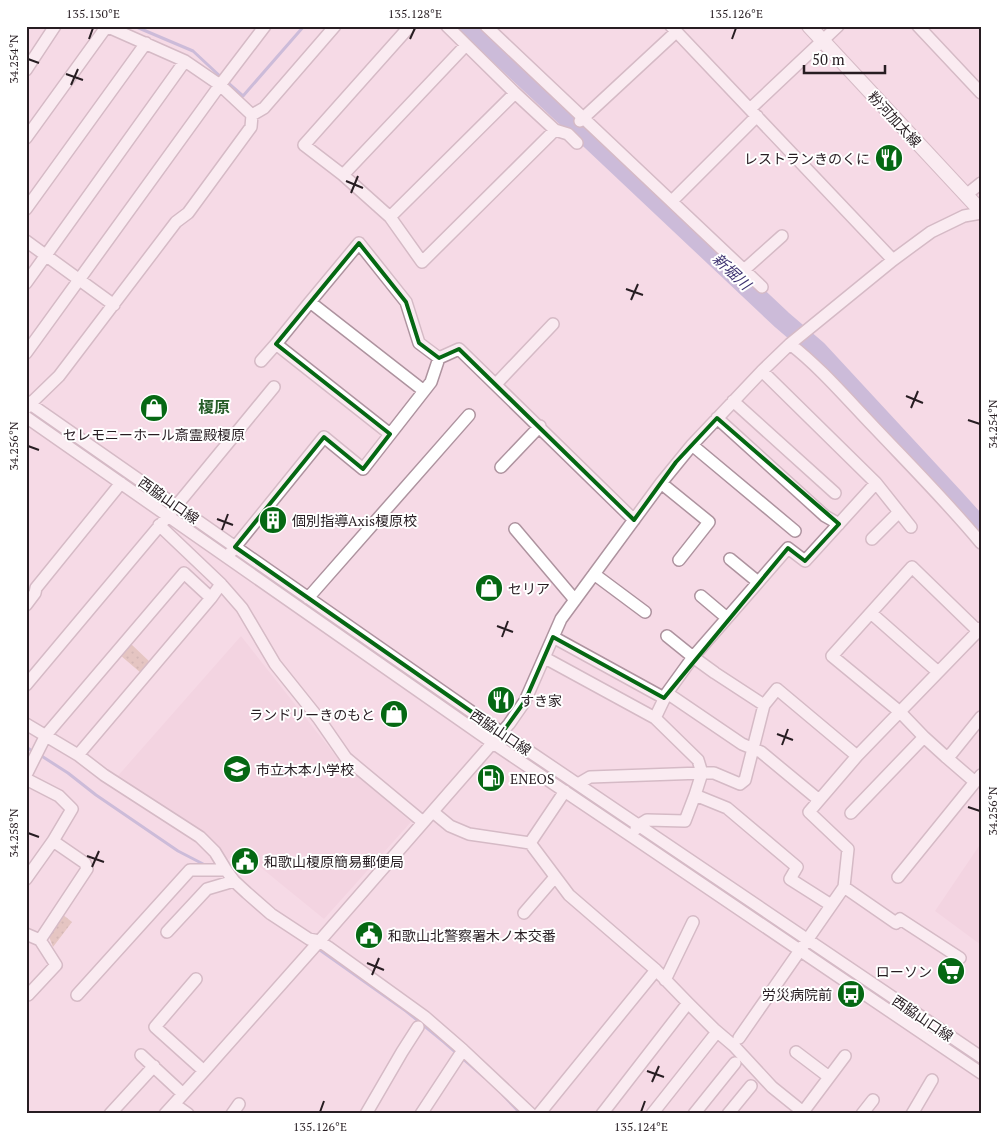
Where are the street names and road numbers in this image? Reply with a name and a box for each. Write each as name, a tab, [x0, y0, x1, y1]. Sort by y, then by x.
street label: 粉河加太線	[864, 87, 926, 151]
street label: 西脇山口線	[135, 472, 203, 528]
street label: 西脇山口線	[467, 705, 535, 759]
street label: 西脇山口線	[889, 991, 957, 1045]

